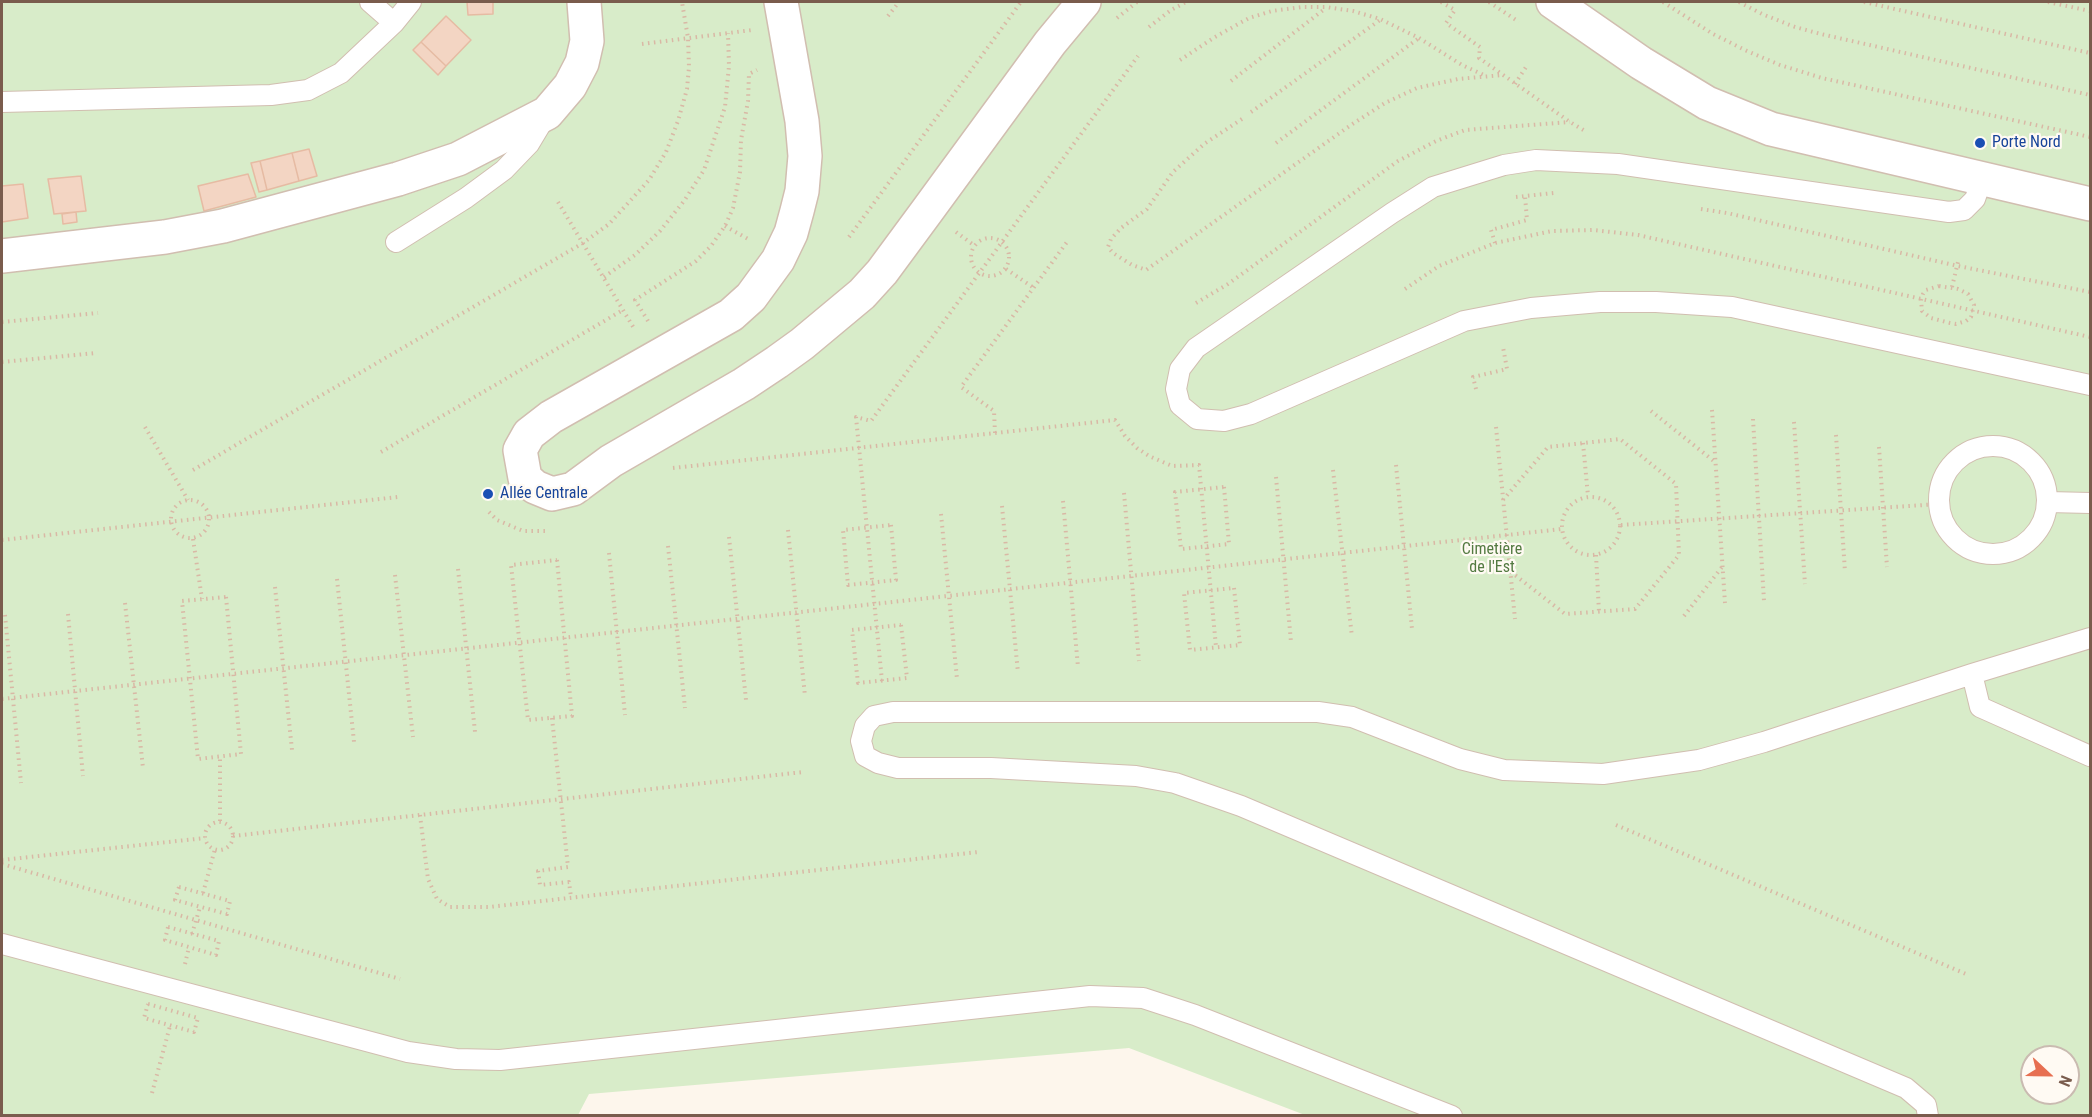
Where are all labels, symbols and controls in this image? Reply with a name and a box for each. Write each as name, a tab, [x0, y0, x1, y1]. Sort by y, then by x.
place label: Porte Nord	[1992, 133, 2061, 153]
marker: Porte Nord	[1973, 136, 1987, 150]
place label: Allée Centrale	[500, 484, 588, 504]
marker: Allée Centrale	[481, 487, 495, 501]
park label: Cimetière de l'Est	[1462, 540, 1522, 578]
north arrow	[2020, 1045, 2080, 1105]
text: N	[2055, 1073, 2076, 1089]

